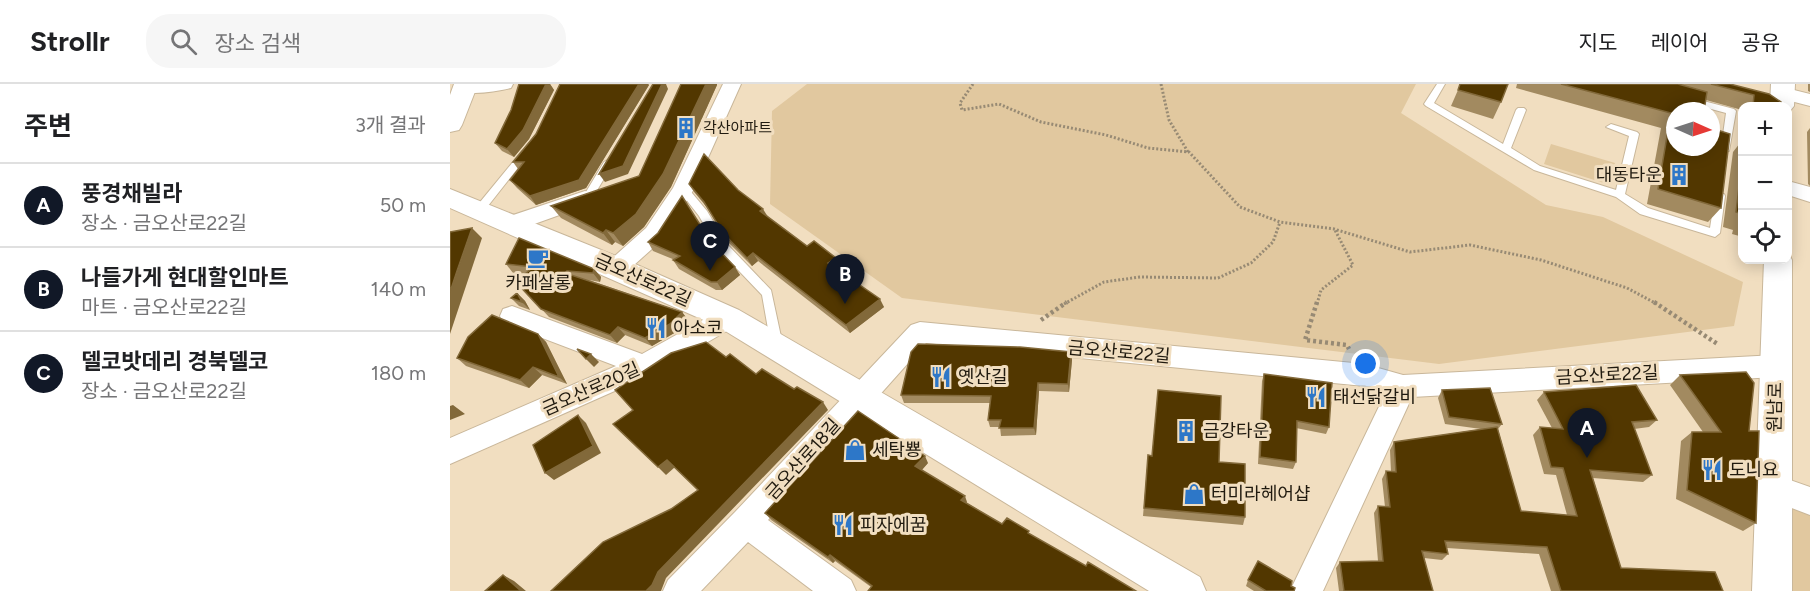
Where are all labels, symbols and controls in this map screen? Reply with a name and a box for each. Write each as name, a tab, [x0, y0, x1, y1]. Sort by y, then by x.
search box	[146, 14, 566, 68]
text: Strollr	[30, 24, 110, 58]
icon: search	[167, 25, 200, 58]
text: 장소 검색	[215, 30, 301, 57]
text: 지도	[1579, 30, 1617, 55]
text: 레이어	[1650, 30, 1708, 55]
text: 공유	[1741, 30, 1780, 55]
north arrow	[1666, 102, 1720, 156]
map controls	[1738, 102, 1792, 264]
button: +	[1738, 102, 1792, 156]
text: 주변	[24, 110, 72, 142]
text: 3개 결과	[355, 113, 426, 137]
building icon: 각산아파트	[674, 116, 698, 140]
place label: 각산아파트	[703, 119, 772, 137]
button: −	[1738, 156, 1792, 210]
building icon: 대동타운	[1667, 163, 1691, 187]
place label: 대동타운	[1596, 164, 1662, 186]
text: 풍경채빌라	[81, 180, 182, 207]
text: A	[36, 193, 51, 217]
text: 50 m	[380, 193, 426, 217]
button: locate	[1738, 210, 1792, 264]
text: 장소 · 금오산로22길	[81, 211, 247, 235]
pin: C	[690, 222, 730, 271]
cafe icon: 카페살롱	[526, 246, 550, 270]
street label: 금오산로22길	[592, 249, 694, 311]
pin: B	[826, 254, 864, 304]
text: 나들가게 현대할인마트	[81, 264, 289, 291]
place label: 카페살롱	[505, 272, 571, 294]
text: B	[37, 277, 50, 301]
text: 140 m	[371, 277, 426, 301]
text: 마트 · 금오산로22길	[81, 295, 247, 319]
restaurant icon: 아소코	[644, 316, 668, 340]
place label: 아소코	[673, 317, 723, 339]
street label: 금오산로22길	[1067, 337, 1171, 367]
text: 델코밧데리 경북델코	[81, 348, 268, 375]
your location	[1351, 349, 1380, 378]
street label: 금오산로20길	[539, 358, 643, 420]
text: C	[36, 361, 51, 385]
text: 180 m	[371, 361, 426, 385]
street label: 금오산로22길	[1555, 361, 1659, 389]
restaurant icon: 옛산길	[929, 365, 953, 389]
place label: 옛산길	[958, 366, 1008, 388]
text: 장소 · 금오산로22길	[81, 379, 247, 403]
street label: 원남로	[1764, 382, 1786, 432]
restaurant icon: 태선닭갈비	[1304, 385, 1328, 409]
place label: 태선닭갈비	[1333, 386, 1416, 408]
pin: A	[1568, 408, 1606, 458]
street label: 금오산로18길	[761, 414, 845, 504]
building icon: 금강타운	[1174, 419, 1198, 443]
place label: 금강타운	[1203, 420, 1269, 442]
shop icon: 세탁뿅	[843, 438, 867, 462]
place label: 세탁뿅	[872, 439, 922, 461]
restaurant icon: 도니요	[1700, 458, 1724, 482]
place label: 도니요	[1729, 459, 1779, 481]
shop icon: 터미라헤어샵	[1182, 482, 1206, 506]
place label: 터미라헤어샵	[1211, 483, 1310, 505]
restaurant icon: 피자에꿈	[831, 513, 855, 537]
place label: 피자에꿈	[860, 514, 926, 536]

